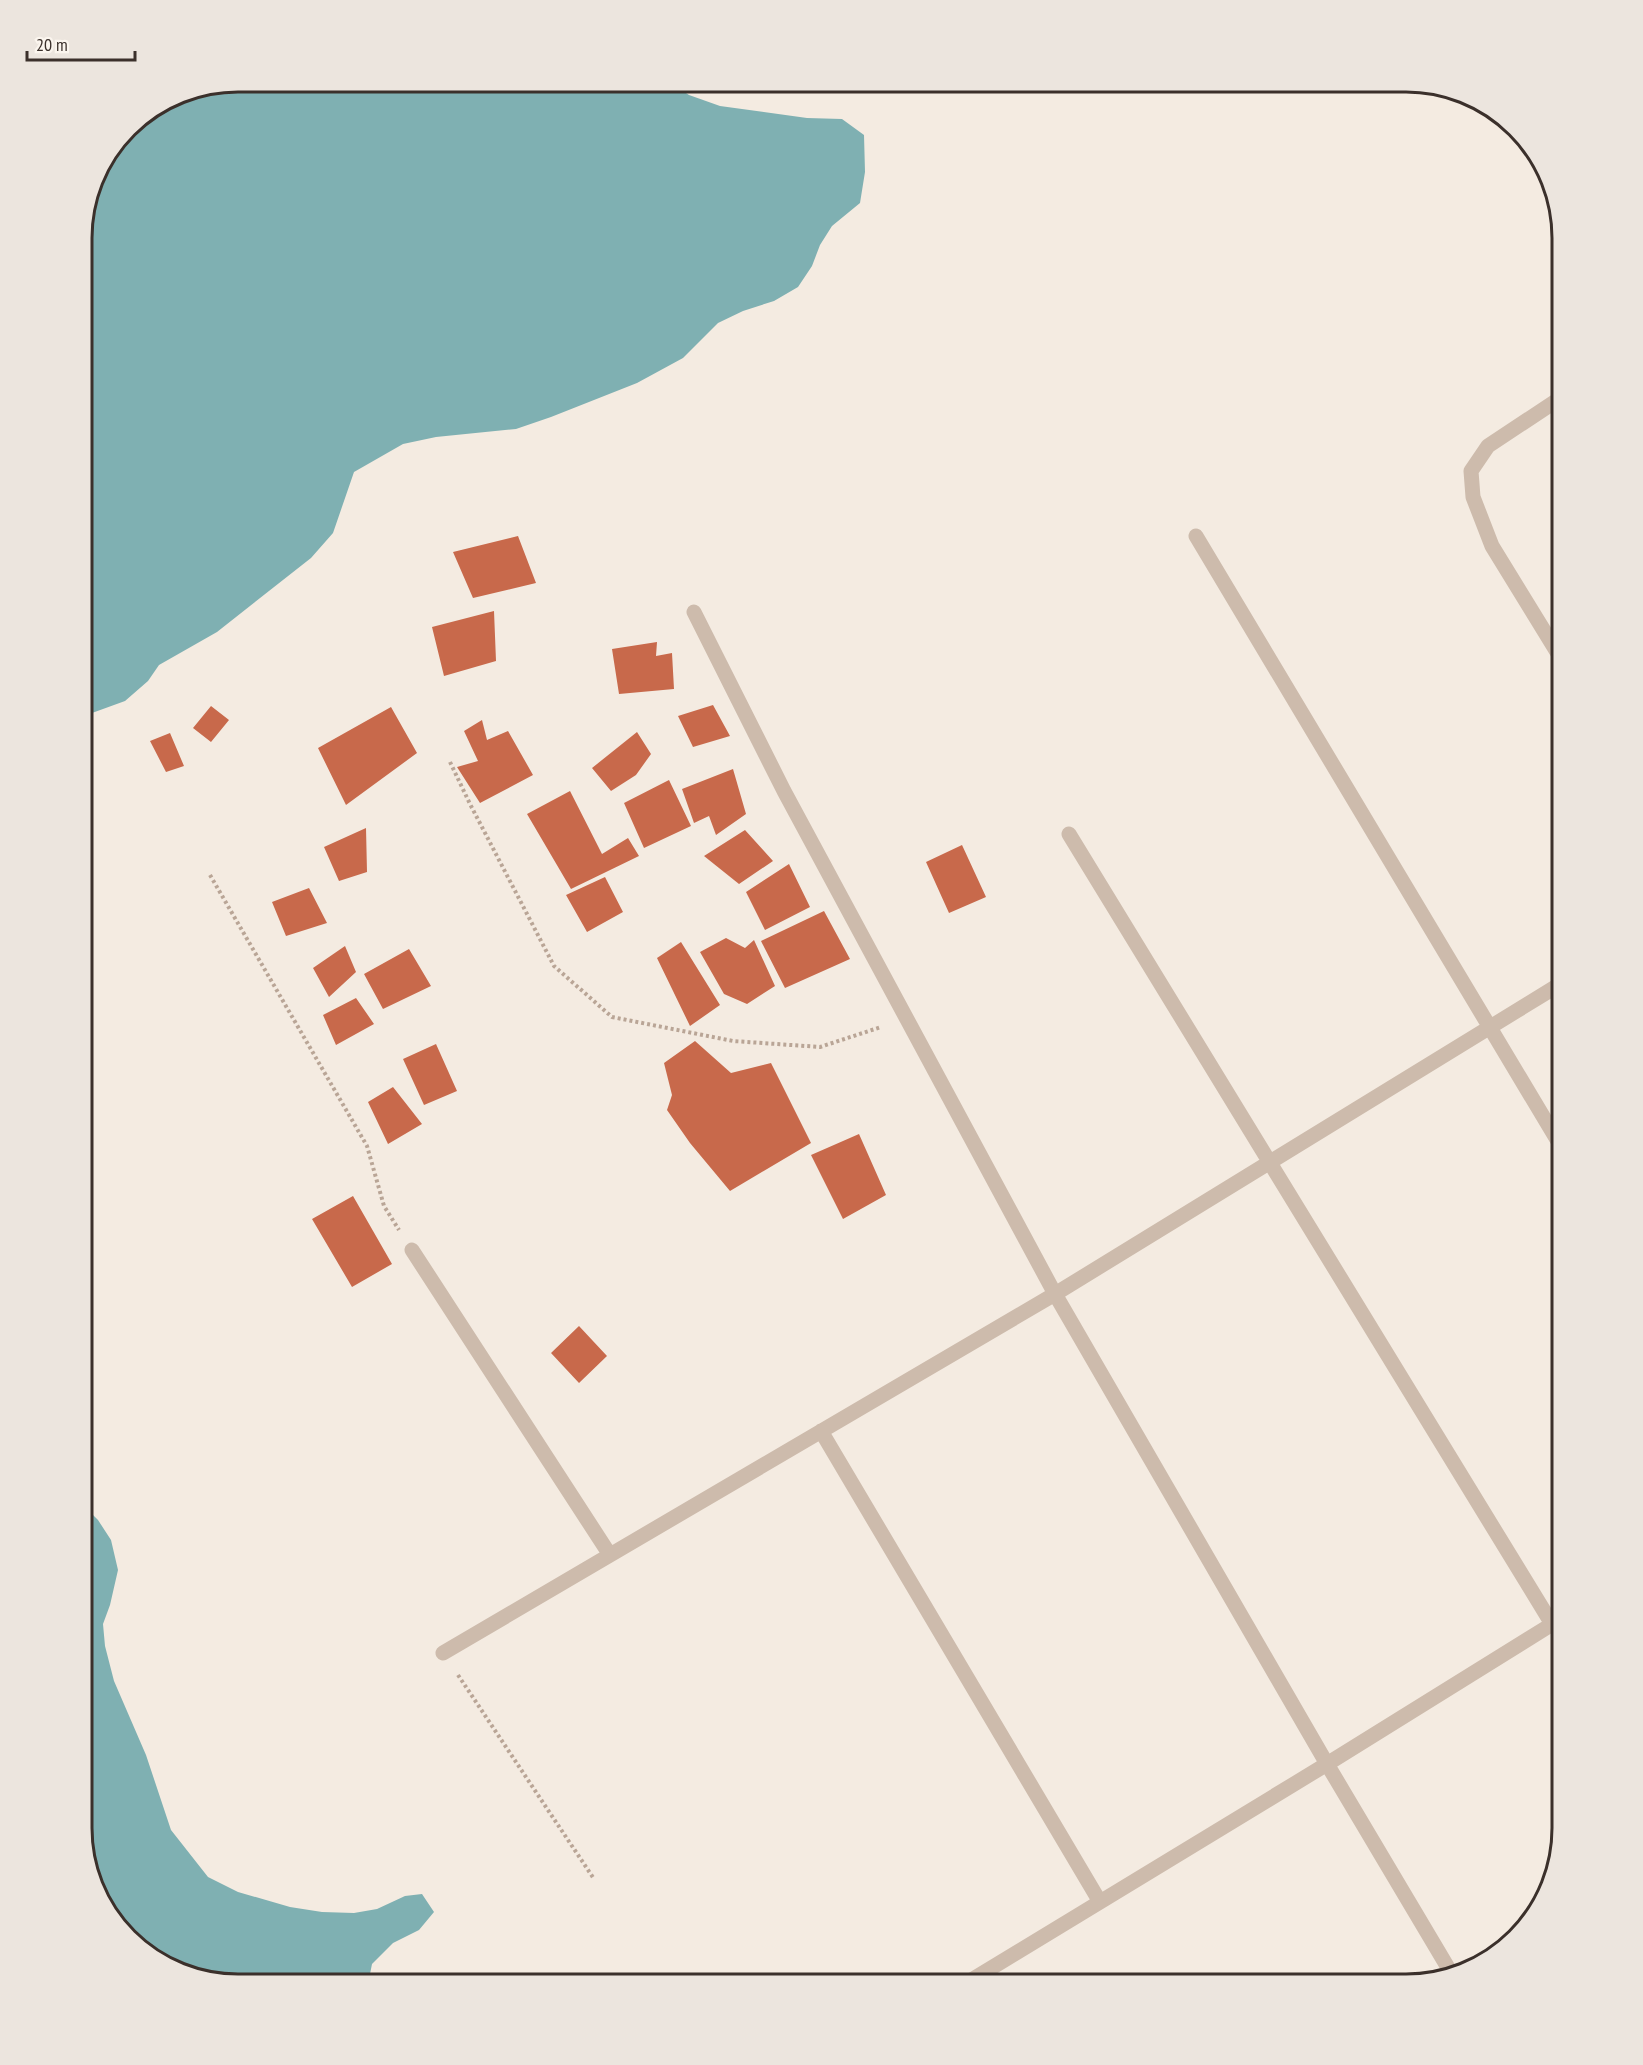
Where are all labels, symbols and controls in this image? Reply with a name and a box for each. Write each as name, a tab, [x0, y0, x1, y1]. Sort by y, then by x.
scale bar	[27, 24, 135, 62]
text: 20 m	[36, 33, 68, 56]

